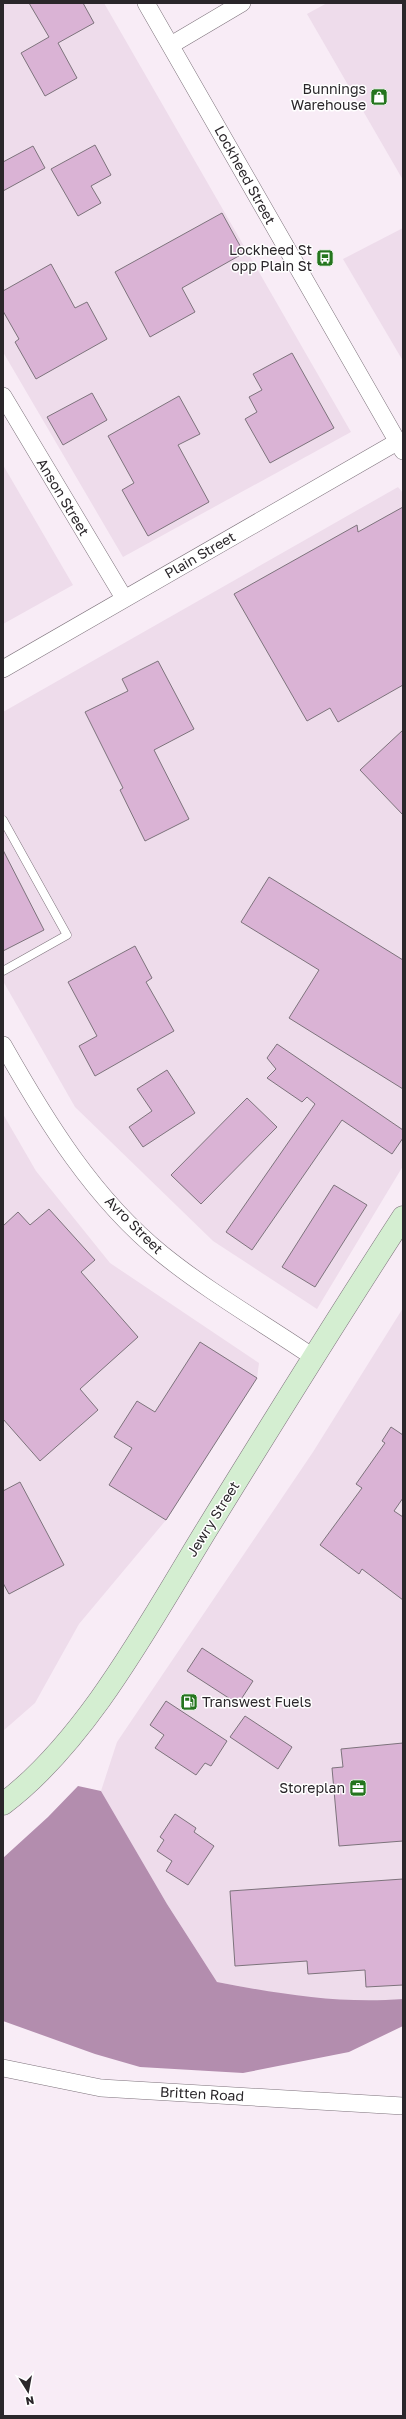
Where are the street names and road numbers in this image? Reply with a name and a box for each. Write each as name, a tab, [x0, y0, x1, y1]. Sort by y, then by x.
street label: Lockheed Street	[211, 122, 280, 227]
street label: Anson Street	[34, 455, 93, 539]
street label: Plain Street	[161, 527, 238, 582]
street label: Avro Street	[102, 1192, 167, 1257]
street label: Jewry Street	[183, 1478, 243, 1560]
street label: Britten Road	[160, 2083, 245, 2104]

